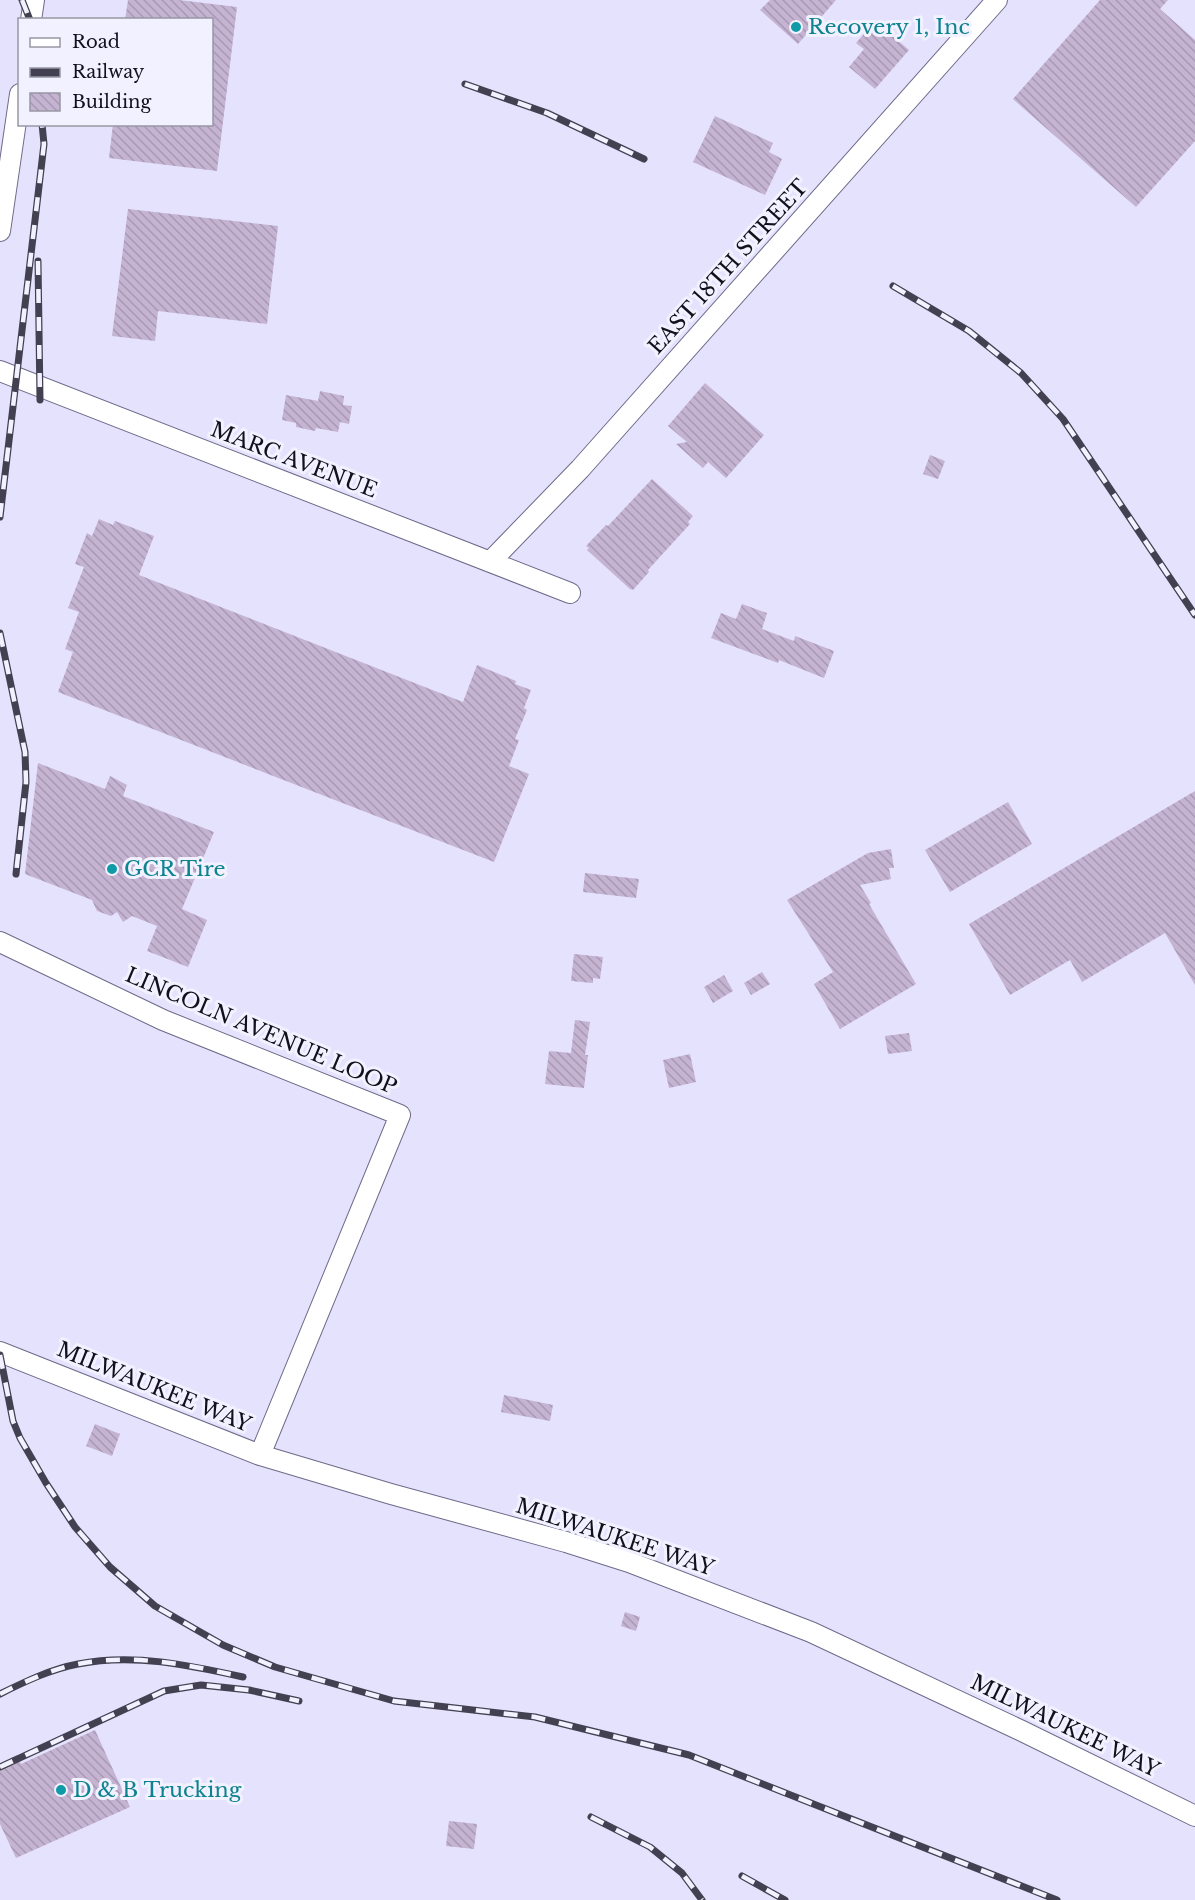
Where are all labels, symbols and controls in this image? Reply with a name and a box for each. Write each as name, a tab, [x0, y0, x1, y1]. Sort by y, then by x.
place label: Recovery 1, Inc	[808, 14, 970, 40]
legend	[18, 18, 213, 126]
marker: Recovery 1, Inc	[789, 20, 803, 34]
text: Road	[72, 31, 120, 53]
text: Railway	[72, 61, 145, 83]
text: Building	[72, 91, 151, 113]
street label: EAST 18TH STREET	[643, 174, 813, 360]
street label: MARC AVENUE	[207, 416, 381, 504]
place label: GCR Tire	[124, 856, 226, 882]
marker: GCR Tire	[105, 862, 119, 876]
street label: LINCOLN AVENUE LOOP	[121, 962, 401, 1100]
street label: MILWAUKEE WAY	[53, 1336, 255, 1438]
street label: MILWAUKEE WAY	[513, 1493, 718, 1582]
street label: MILWAUKEE WAY	[966, 1669, 1164, 1783]
place label: D & B Trucking	[73, 1777, 242, 1803]
marker: D & B Trucking	[54, 1783, 68, 1797]

